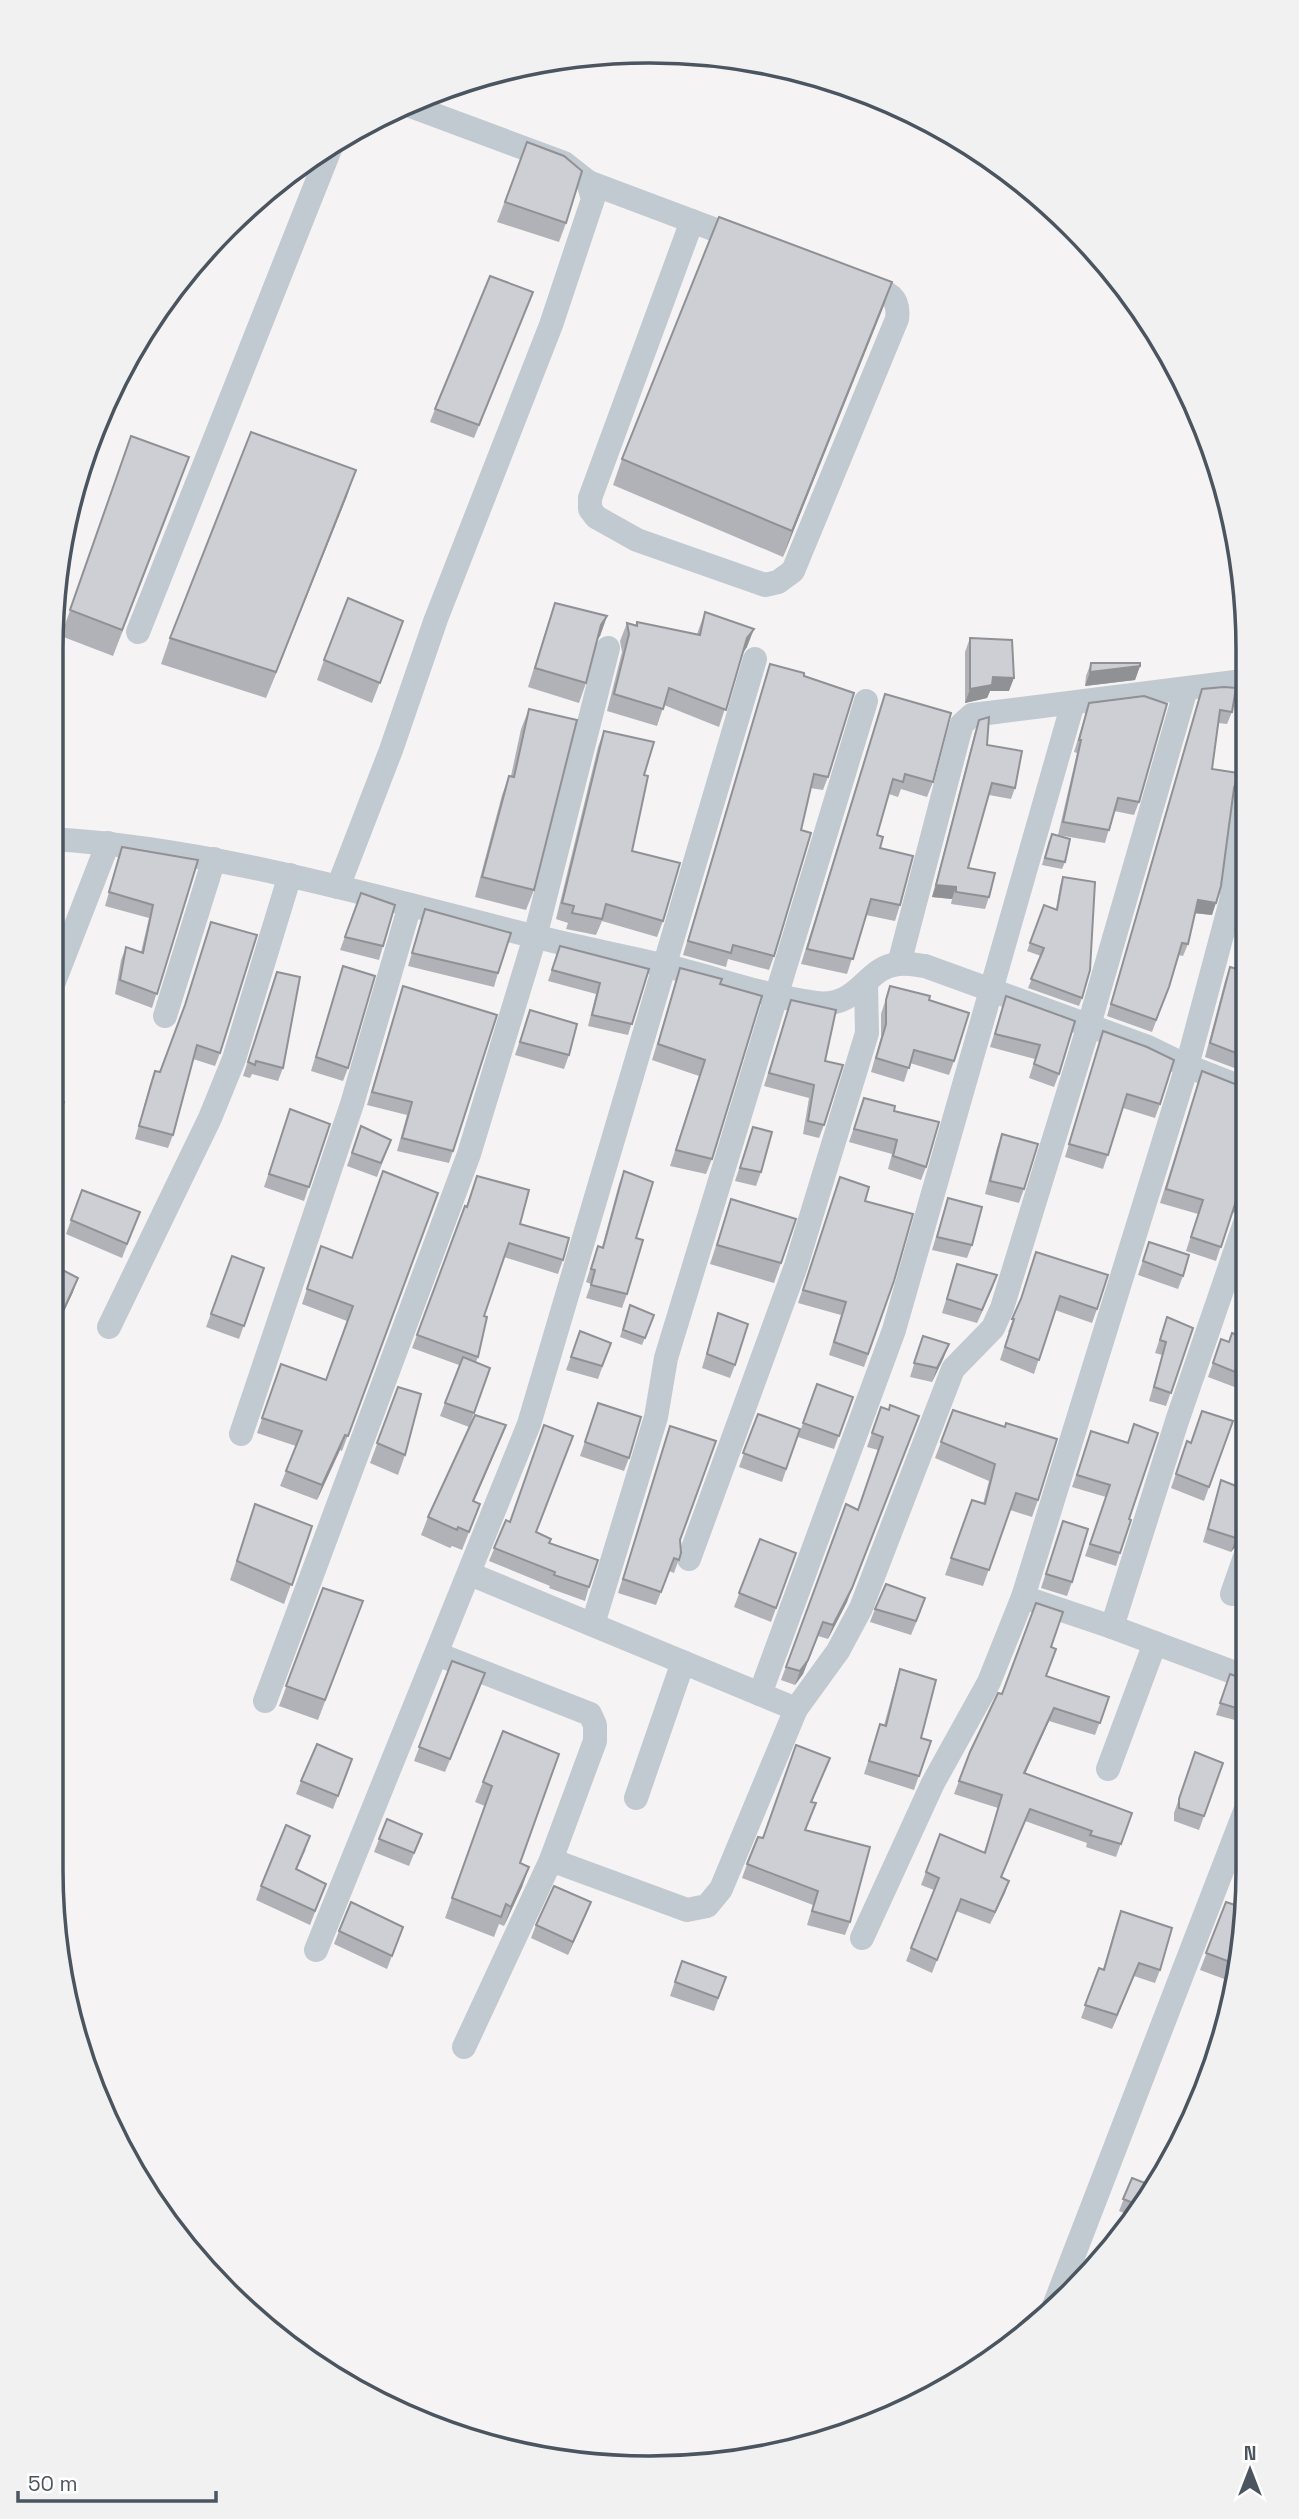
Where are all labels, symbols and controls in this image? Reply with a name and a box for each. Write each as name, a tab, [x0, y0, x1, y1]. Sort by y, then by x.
north arrow	[1215, 2435, 1285, 2505]
text: N	[1244, 2441, 1256, 2466]
scale bar	[18, 2460, 215, 2504]
text: 50 m	[28, 2470, 78, 2497]

